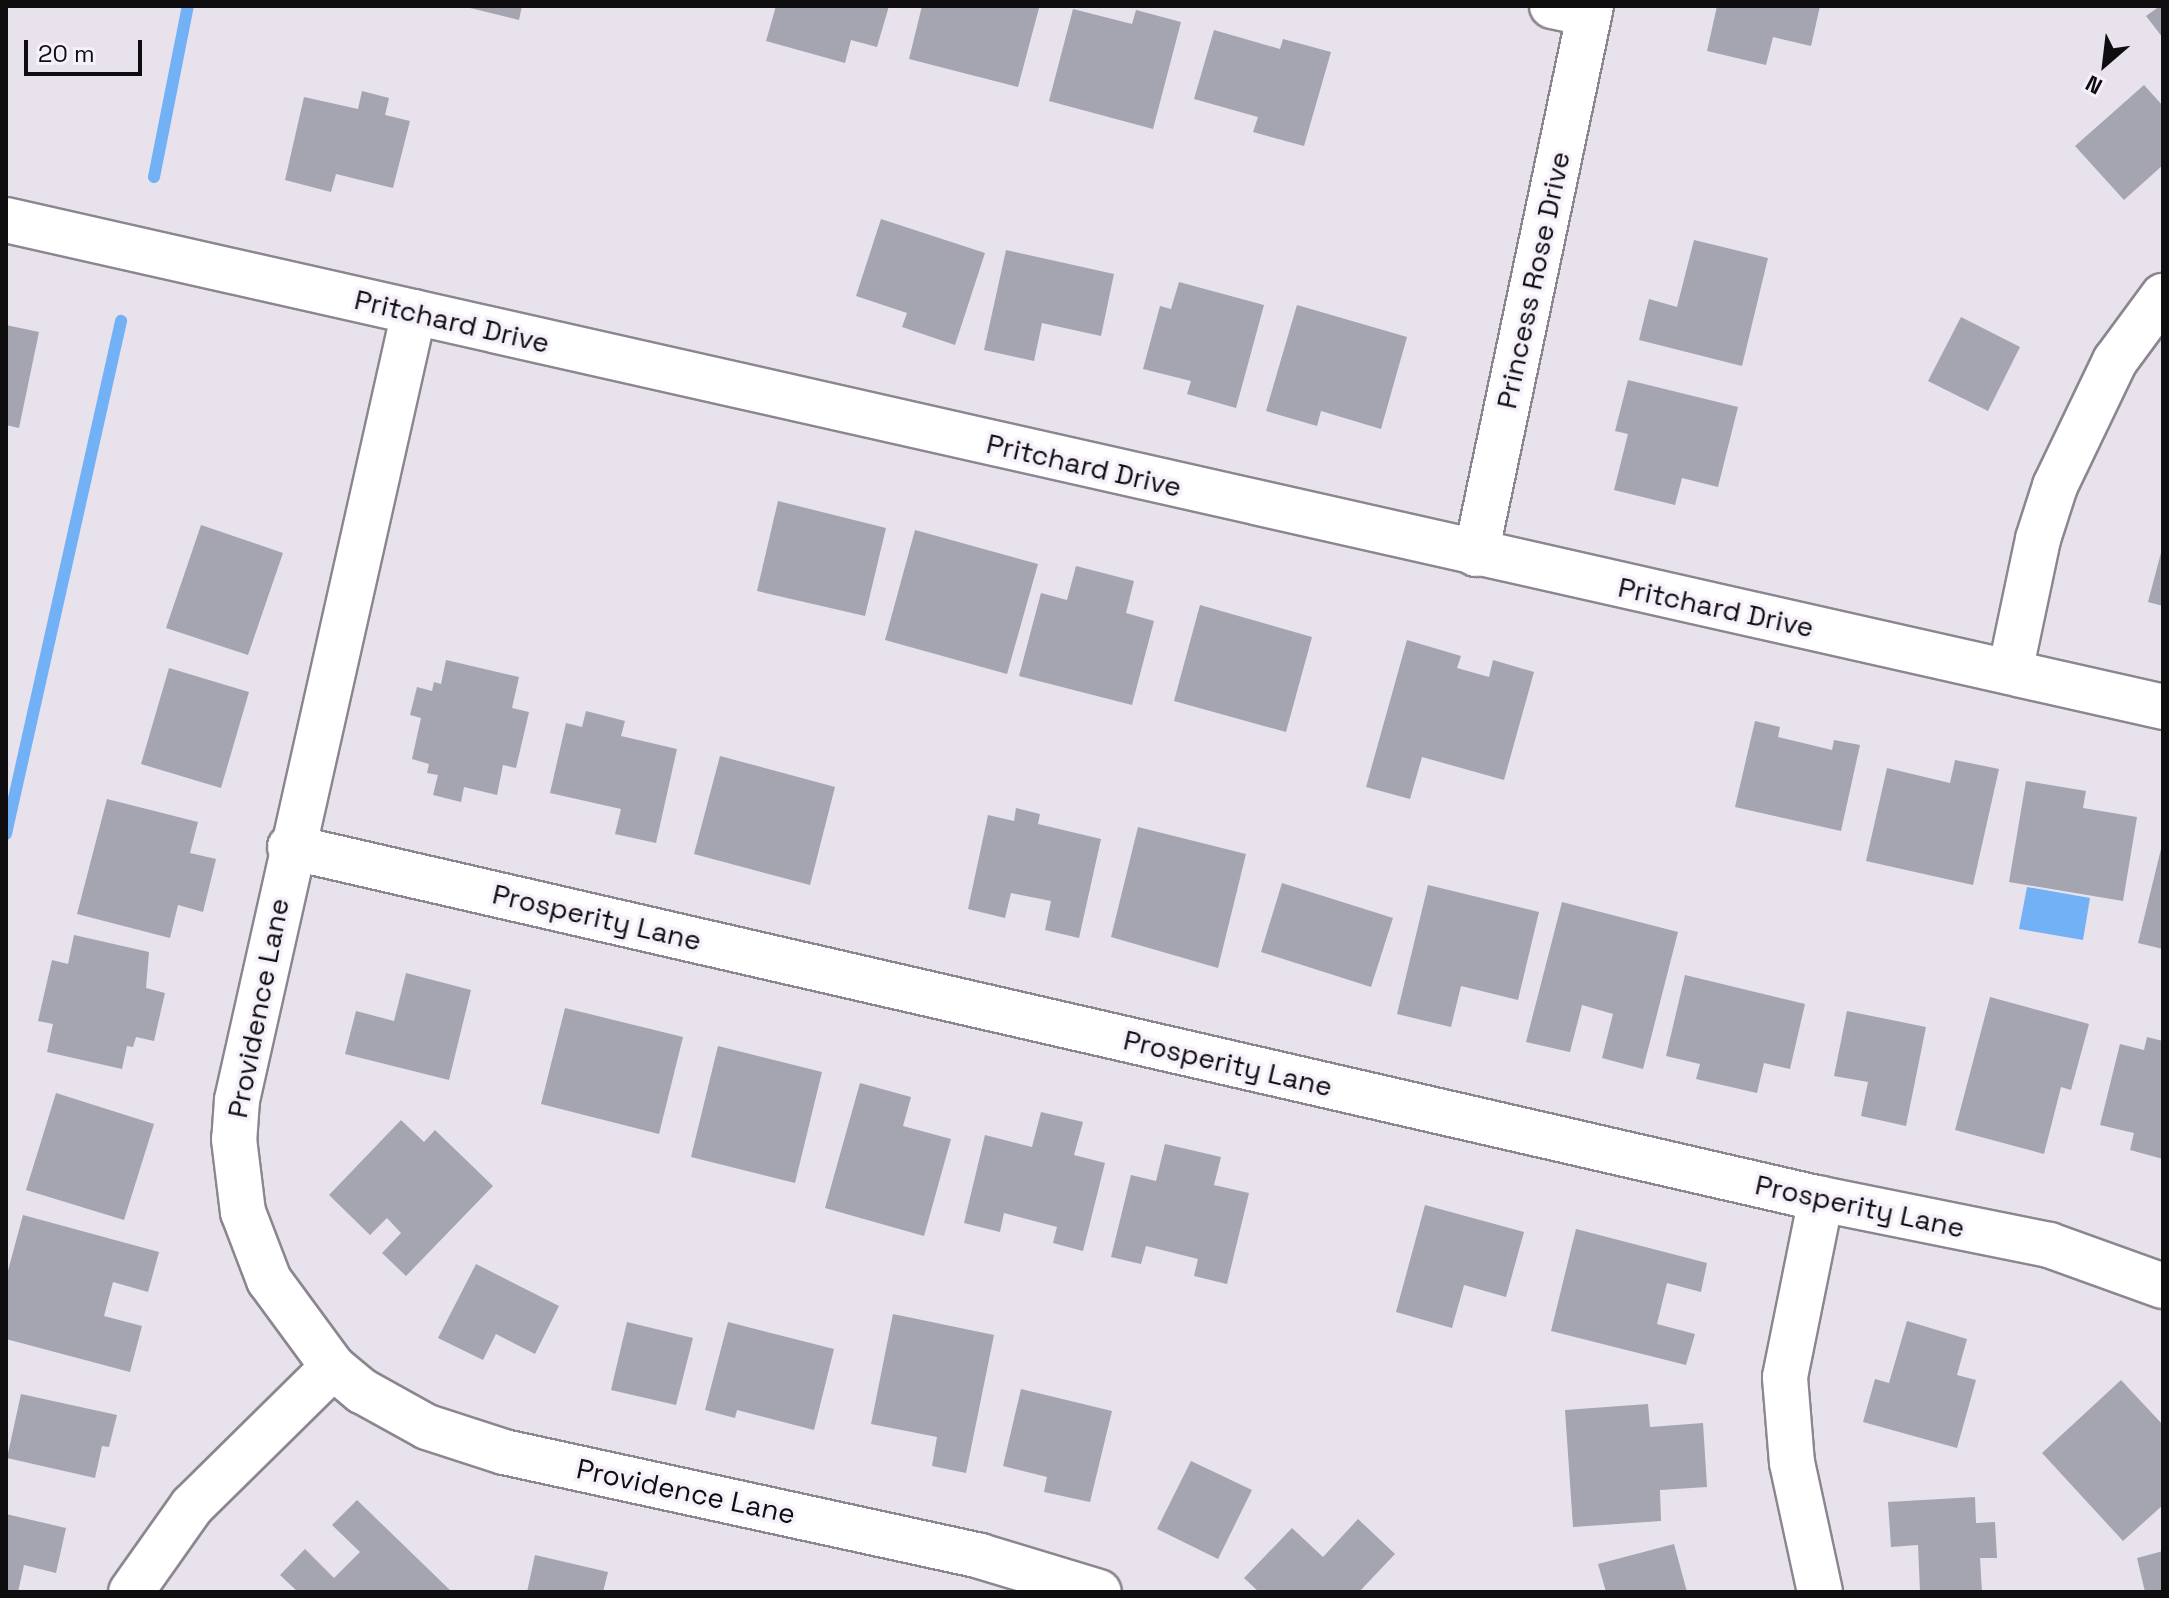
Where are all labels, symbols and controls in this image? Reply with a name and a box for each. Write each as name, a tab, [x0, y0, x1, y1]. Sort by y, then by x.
scale bar	[28, 24, 146, 74]
north arrow	[2065, 24, 2145, 104]
text: 20 m	[38, 38, 95, 69]
text: N	[2081, 69, 2107, 101]
street label: Princess Rose Drive	[1489, 148, 1577, 412]
street label: Pritchard Drive	[351, 282, 553, 360]
street label: Pritchard Drive	[983, 426, 1185, 504]
street label: Pritchard Drive	[1615, 570, 1817, 644]
street label: Prosperity Lane	[489, 877, 705, 957]
street label: Providence Lane	[220, 895, 296, 1121]
street label: Prosperity Lane	[1120, 1023, 1336, 1103]
street label: Prosperity Lane	[1752, 1167, 1968, 1245]
street label: Providence Lane	[573, 1451, 799, 1531]

